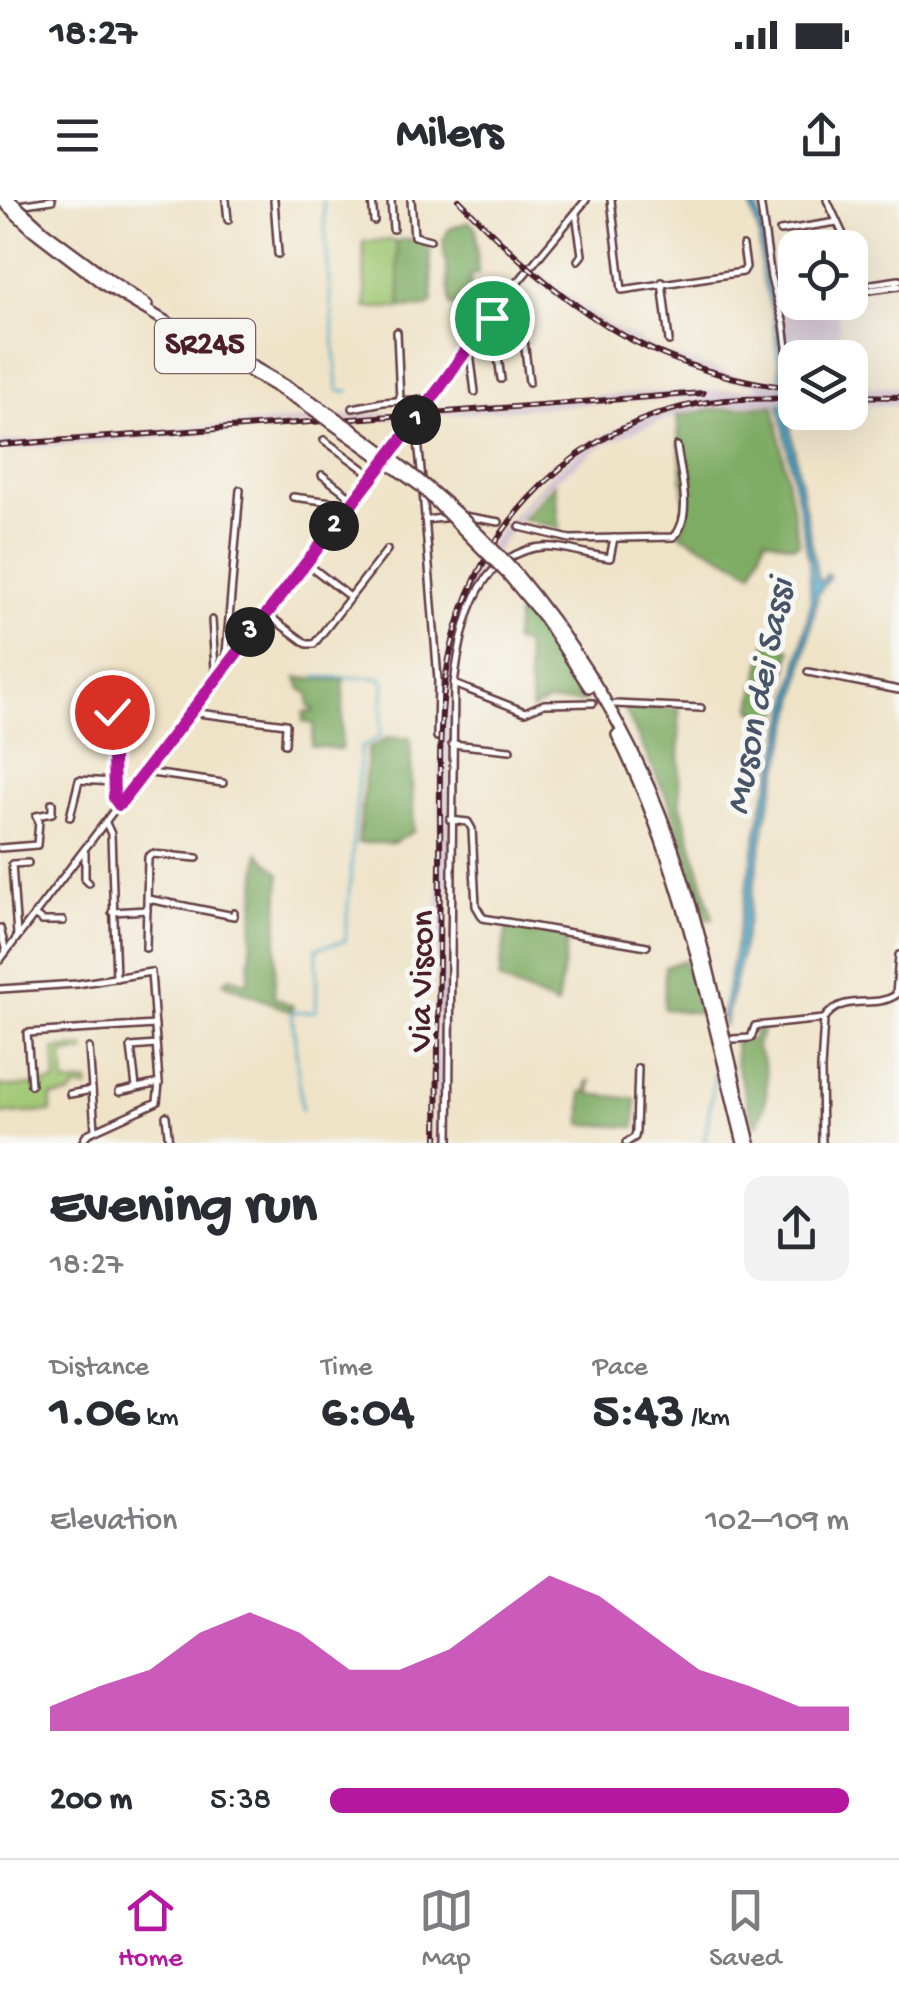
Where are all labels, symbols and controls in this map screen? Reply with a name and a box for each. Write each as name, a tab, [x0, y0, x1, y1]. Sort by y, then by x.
text: 18:27	[50, 13, 136, 57]
icon: menu	[50, 108, 105, 163]
icon: share	[794, 108, 849, 163]
text: Milers	[396, 109, 503, 162]
map controls	[778, 230, 868, 430]
button: locate	[778, 230, 868, 320]
pin	[450, 276, 535, 361]
icon: arrive	[465, 291, 520, 346]
road number: SR245	[155, 319, 255, 373]
button: layers	[778, 340, 868, 430]
pin: 1	[391, 395, 441, 445]
text: 1	[410, 403, 422, 436]
pin: 2	[309, 501, 359, 551]
text: 2	[327, 509, 341, 542]
water label: Muson dei Sassi	[718, 572, 807, 819]
pin: 3	[225, 607, 275, 657]
text: 3	[243, 615, 257, 648]
pin	[70, 670, 155, 755]
icon: check	[85, 685, 140, 740]
street label: Via Viscon	[402, 910, 446, 1053]
button: share	[744, 1176, 849, 1281]
text: Evening run	[50, 1177, 317, 1241]
text: 18:27	[50, 1247, 123, 1285]
text: Distance	[50, 1352, 149, 1385]
text: Time	[321, 1352, 373, 1385]
text: Pace	[593, 1352, 648, 1385]
text: 1.06	[50, 1385, 140, 1444]
text: 6:04	[321, 1385, 414, 1444]
text: 5:43	[593, 1385, 684, 1444]
text: km	[140, 1402, 179, 1435]
text: /km	[684, 1402, 730, 1435]
text: Elevation	[50, 1503, 177, 1541]
text: 102–109 m	[705, 1503, 849, 1541]
text: 200 m	[50, 1782, 132, 1820]
text: 5:38	[210, 1782, 271, 1820]
tab: Home	[118, 1883, 183, 1976]
tab: Map	[419, 1883, 474, 1976]
tab: Saved	[709, 1883, 781, 1976]

